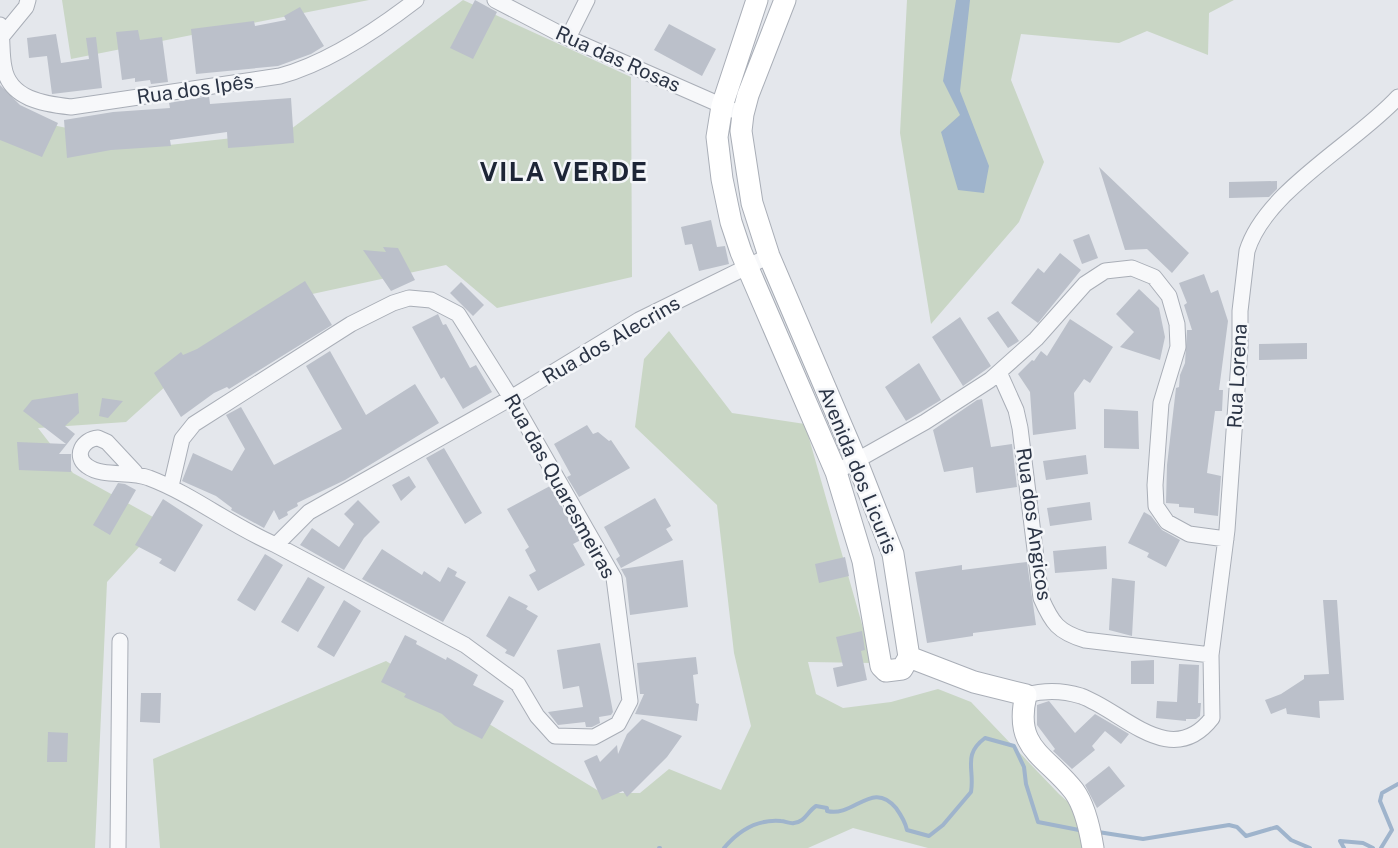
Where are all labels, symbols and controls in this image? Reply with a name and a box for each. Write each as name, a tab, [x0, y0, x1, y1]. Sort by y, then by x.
street label: Rua das Rosas	[552, 21, 684, 97]
street label: Rua dos Ipês	[135, 69, 255, 109]
district label: VILA VERDE	[479, 156, 649, 187]
street label: Rua dos Alecrins	[538, 291, 684, 389]
street label: Rua Lorena	[1222, 323, 1252, 429]
street label: Avenida dos Licuris	[813, 383, 903, 557]
street label: Rua das Quaresmeiras	[499, 390, 621, 582]
street label: Rua dos Angicos	[1011, 446, 1057, 602]

